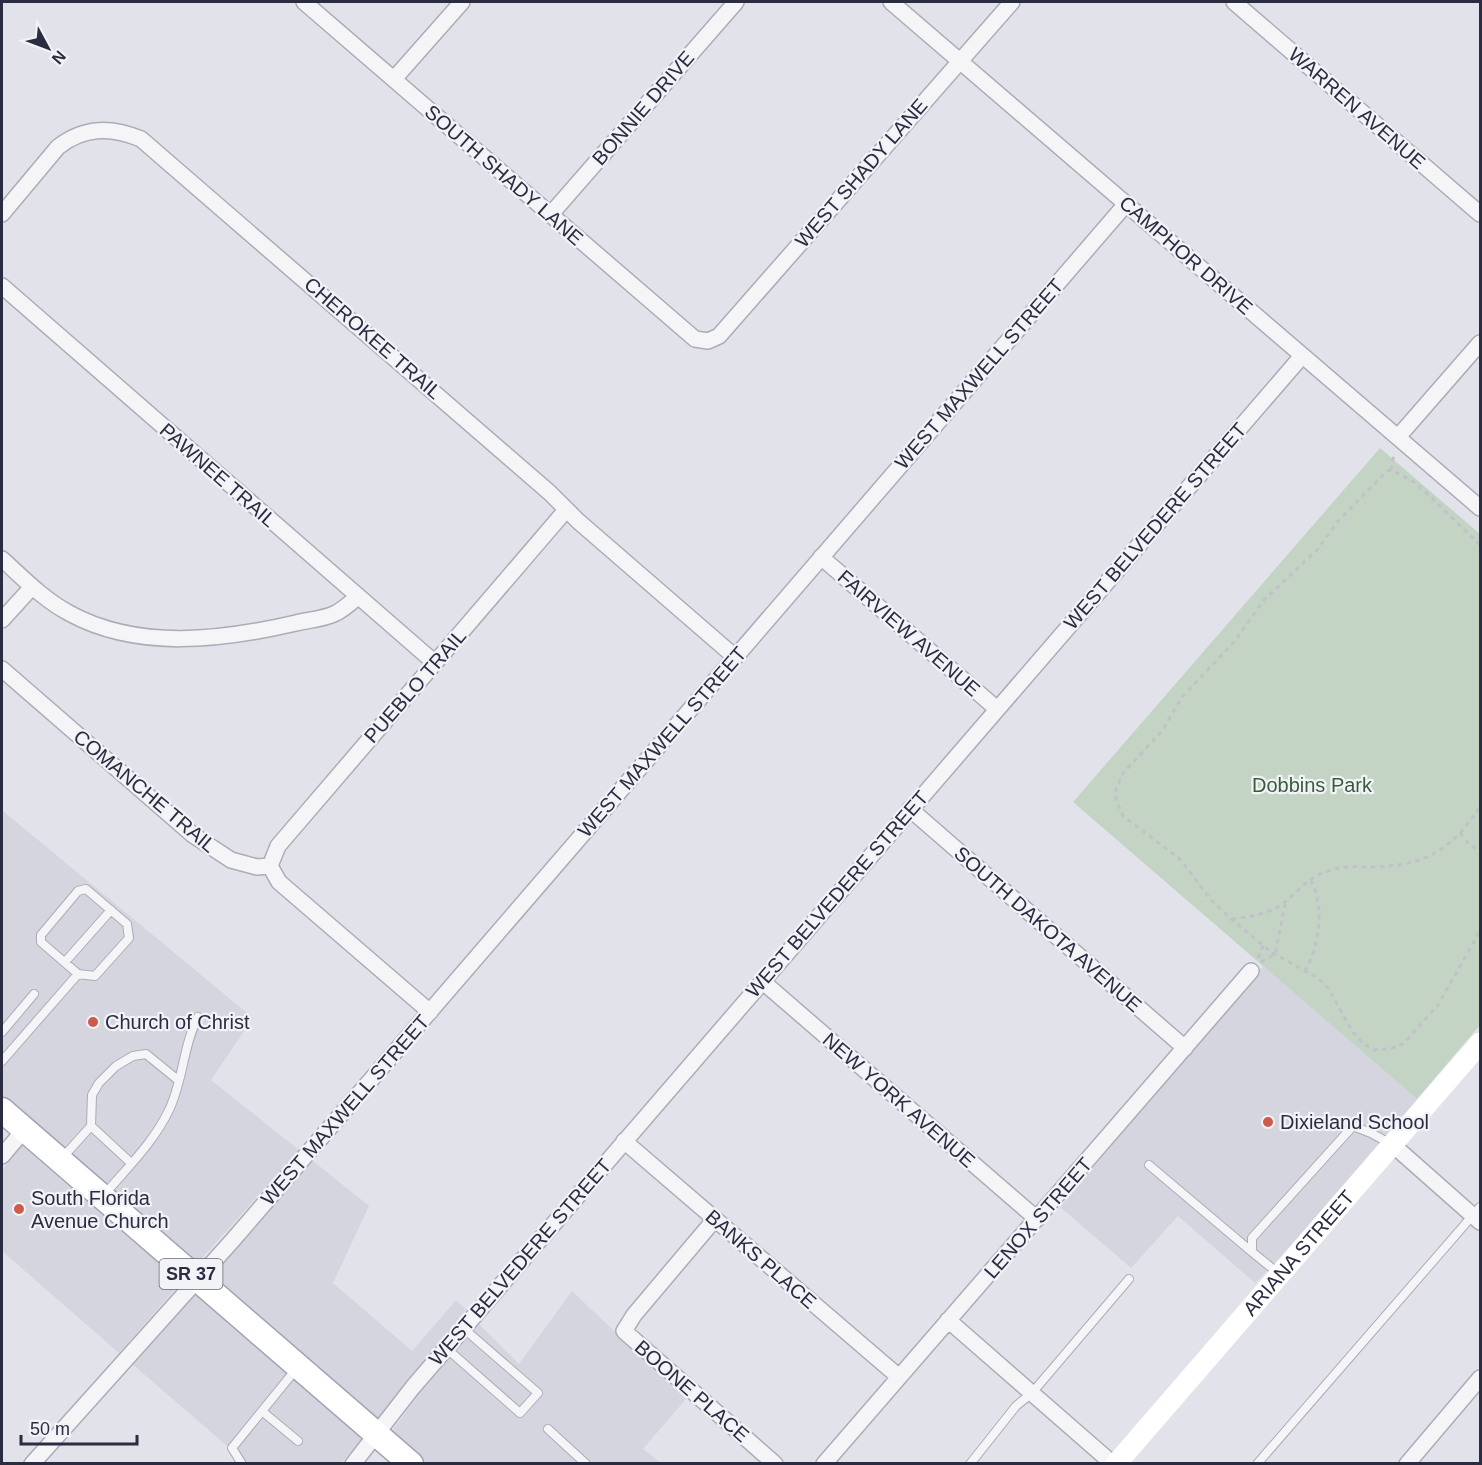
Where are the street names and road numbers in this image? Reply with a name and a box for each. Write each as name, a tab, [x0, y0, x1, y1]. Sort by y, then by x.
street label: WARREN AVENUE	[1284, 43, 1430, 173]
street label: BONNIE DRIVE	[588, 47, 698, 169]
street label: WEST SHADY LANE	[791, 94, 931, 252]
street label: SOUTH SHADY LANE	[421, 100, 587, 250]
street label: CAMPHOR DRIVE	[1115, 191, 1257, 319]
street label: CHEROKEE TRAIL	[300, 273, 446, 403]
street label: WEST MAXWELL STREET	[891, 275, 1067, 473]
street label: WEST BELVEDERE STREET	[1059, 418, 1251, 634]
street label: PAWNEE TRAIL	[156, 419, 280, 531]
street label: FAIRVIEW AVENUE	[834, 566, 984, 700]
street label: PUEBLO TRAIL	[360, 625, 470, 747]
street label: WEST MAXWELL STREET	[574, 643, 750, 841]
street label: COMANCHE TRAIL	[70, 725, 220, 857]
street label: WEST BELVEDERE STREET	[741, 786, 933, 1002]
street label: SOUTH DAKOTA AVENUE	[950, 842, 1146, 1016]
street label: WEST MAXWELL STREET	[257, 1011, 433, 1209]
street label: NEW YORK AVENUE	[819, 1028, 979, 1172]
street label: LENOX STREET	[980, 1153, 1096, 1283]
street label: WEST BELVEDERE STREET	[424, 1154, 616, 1370]
street label: ARIANA STREET	[1239, 1186, 1358, 1320]
street label: BANKS PLACE	[701, 1205, 821, 1313]
road number: SR 37	[160, 1259, 222, 1289]
street label: BOONE PLACE	[631, 1336, 753, 1446]

